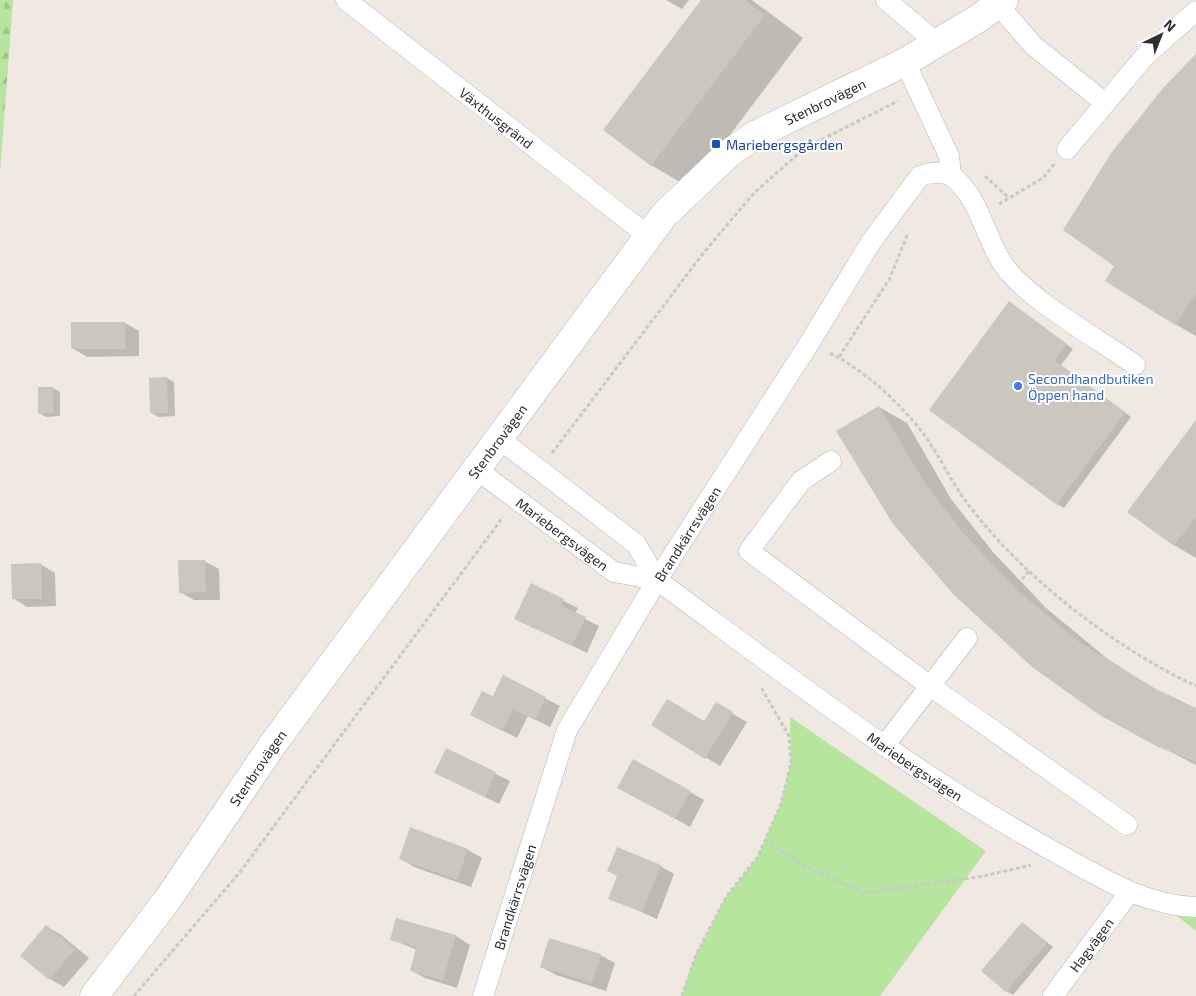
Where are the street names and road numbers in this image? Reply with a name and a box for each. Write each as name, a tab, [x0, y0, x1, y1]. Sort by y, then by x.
street label: Stenbrovägen	[781, 74, 868, 128]
street label: Växthusgränd	[456, 83, 537, 152]
street label: Stenbrovägen	[464, 400, 530, 482]
street label: Brandkärrsvägen	[650, 483, 724, 584]
street label: Mariebergsvägen	[513, 494, 612, 574]
street label: Stenbrovägen	[225, 726, 289, 809]
street label: Mariebergsvägen	[864, 728, 966, 804]
street label: Brandkärrsvägen	[490, 842, 539, 952]
street label: Hagvägen	[1065, 914, 1117, 975]

